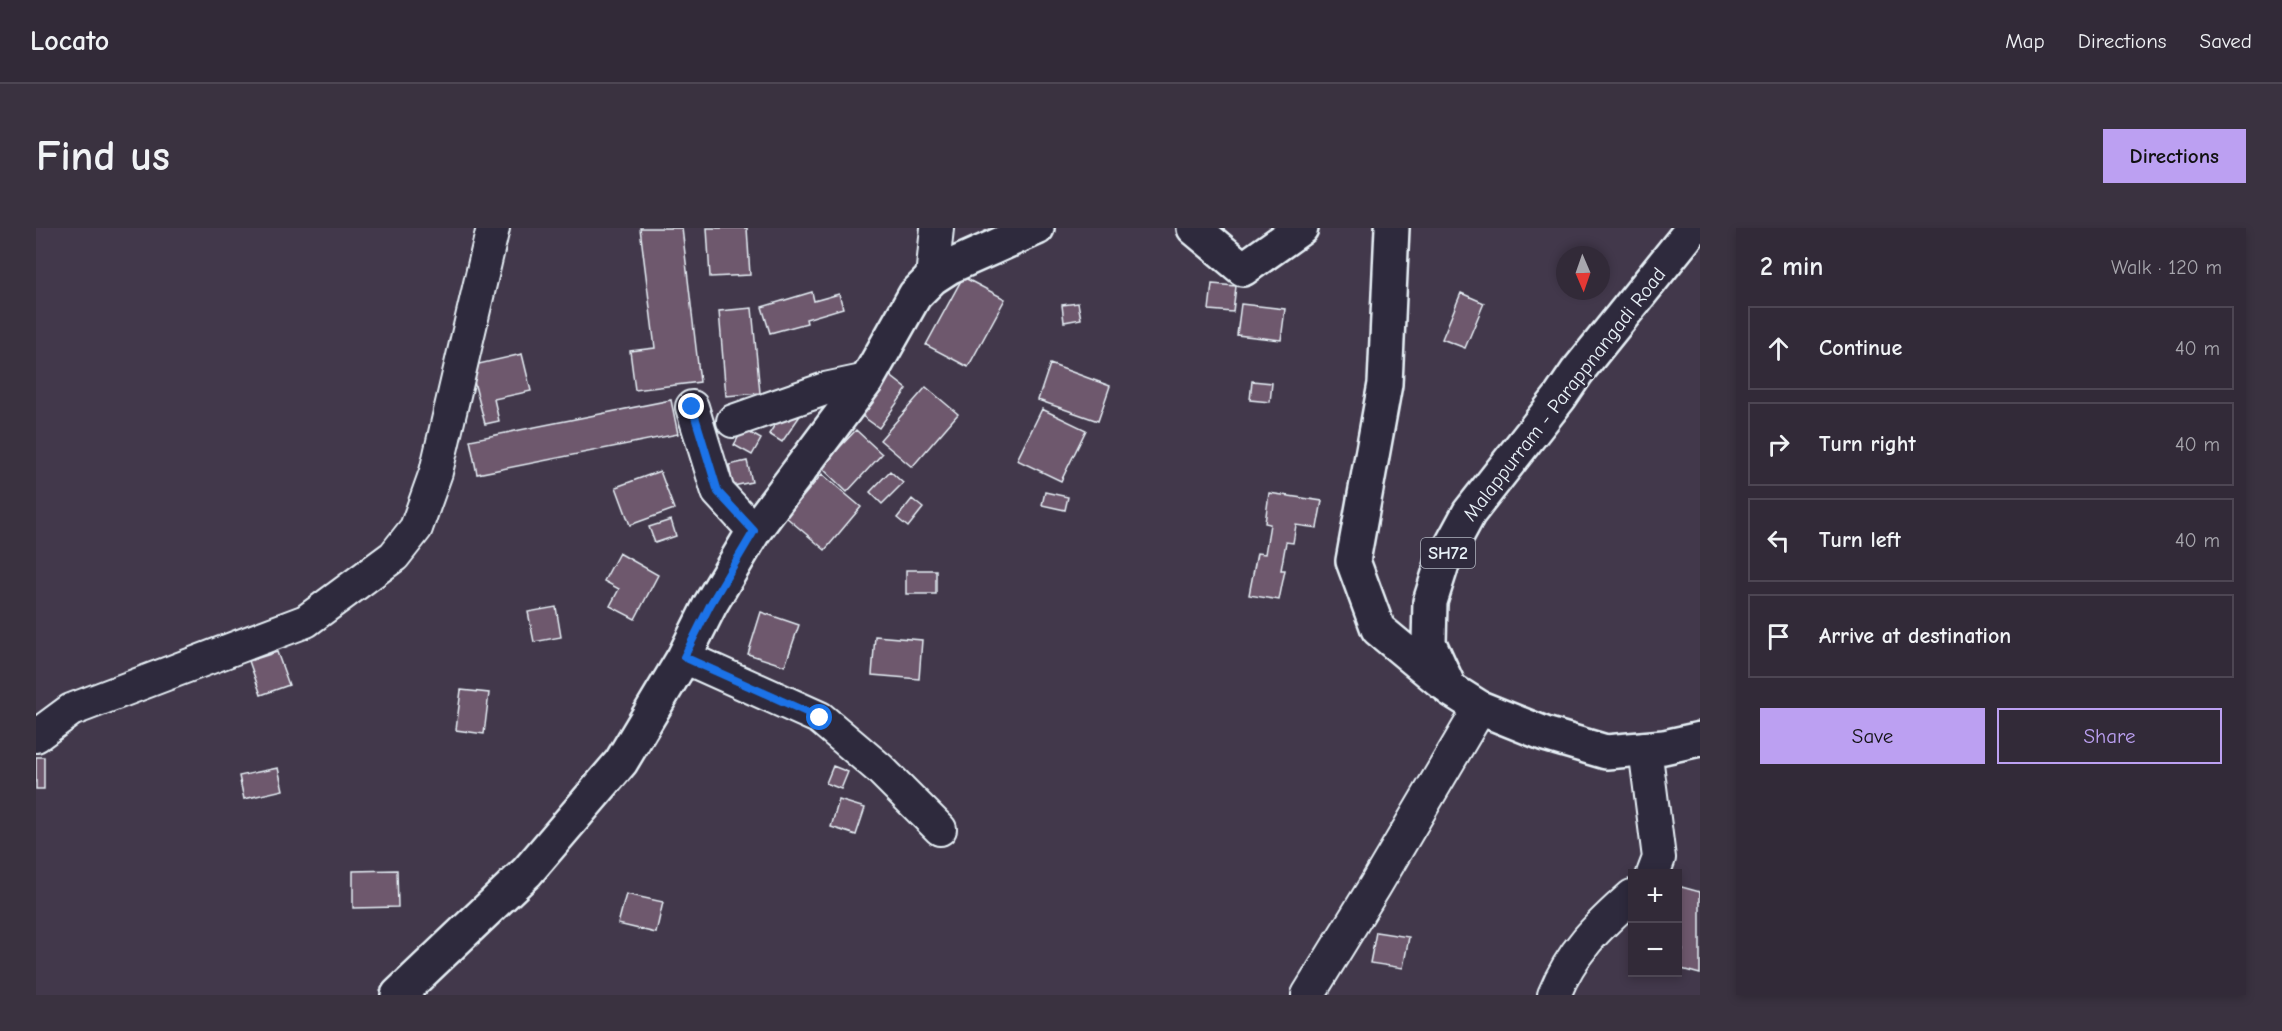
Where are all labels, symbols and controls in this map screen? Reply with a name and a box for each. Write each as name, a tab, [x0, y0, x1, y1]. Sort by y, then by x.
text: Locato	[30, 25, 109, 57]
text: Map	[2005, 29, 2045, 53]
text: Directions	[2078, 29, 2167, 53]
text: Saved	[2200, 29, 2252, 53]
button: Directions	[2103, 129, 2246, 183]
text: Find us	[36, 132, 170, 181]
north arrow	[1556, 246, 1610, 300]
text: 2 min	[1760, 252, 1823, 282]
text: Walk · 120 m	[2111, 256, 2222, 279]
street label: Malappurram - Parappnangadi Road	[1458, 263, 1670, 526]
icon: ahead	[1762, 332, 1795, 365]
text: Continue	[1819, 335, 1902, 361]
text: 40 m	[2175, 337, 2220, 360]
route end	[678, 393, 704, 419]
icon: right	[1762, 428, 1795, 461]
text: Turn right	[1819, 431, 1916, 457]
text: 40 m	[2175, 433, 2220, 456]
icon: left	[1762, 524, 1795, 557]
text: Turn left	[1819, 527, 1901, 553]
text: 40 m	[2175, 529, 2220, 552]
road number: SH72	[1421, 538, 1475, 568]
icon: arrive	[1762, 620, 1795, 653]
text: Arrive at destination	[1819, 623, 2011, 649]
route start	[806, 704, 832, 730]
button: Save	[1760, 708, 1985, 764]
button: Share	[1997, 708, 2222, 764]
map controls	[1628, 869, 1682, 977]
button: +	[1628, 869, 1682, 923]
button: −	[1628, 923, 1682, 977]

